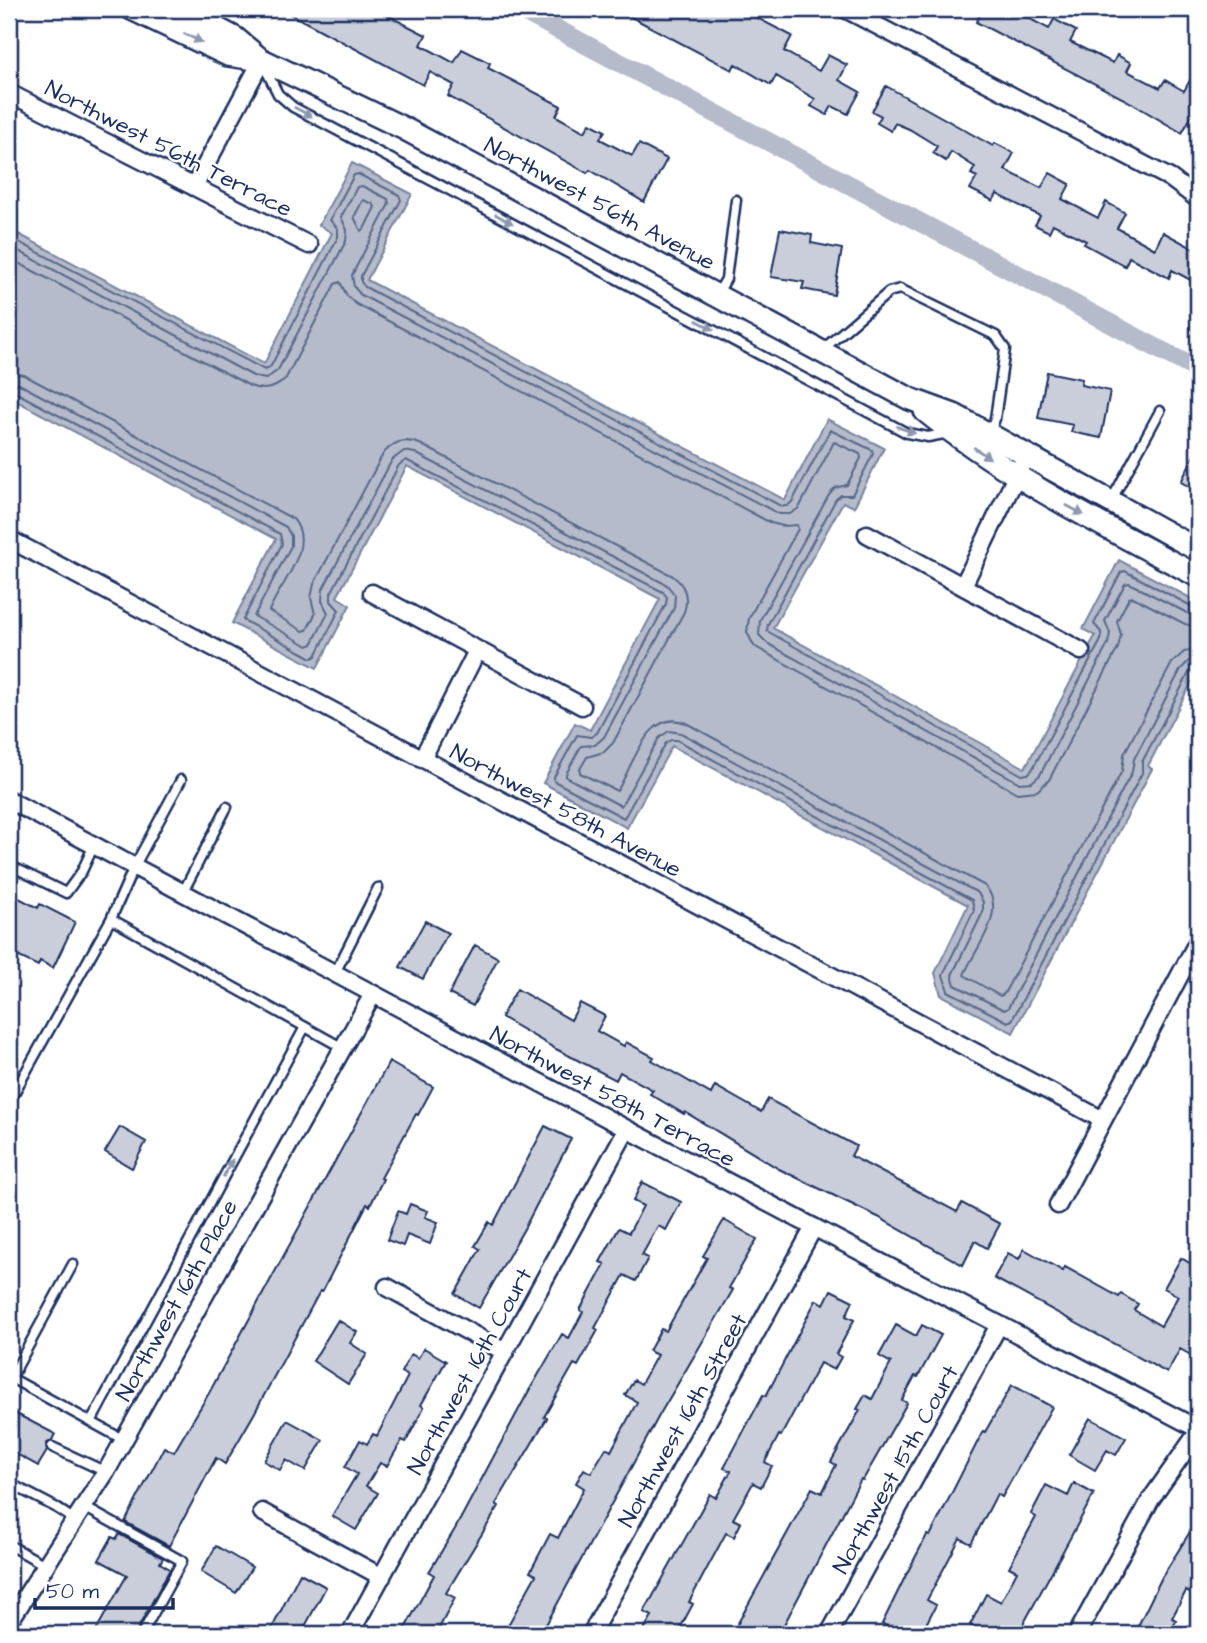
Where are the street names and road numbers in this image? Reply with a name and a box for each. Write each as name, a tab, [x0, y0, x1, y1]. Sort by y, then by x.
street label: Northwest 56th Terrace	[40, 73, 298, 225]
street label: Northwest 56th Avenue	[478, 129, 721, 278]
street label: Northwest 58th Avenue	[444, 736, 687, 885]
street label: Northwest 58th Terrace	[484, 1018, 741, 1175]
street label: Northwest 16th Place	[108, 1194, 246, 1407]
street label: Northwest 16th Court	[400, 1262, 540, 1481]
street label: Northwest 16th Street	[611, 1307, 755, 1533]
street label: Northwest 15th Court	[825, 1359, 967, 1580]

